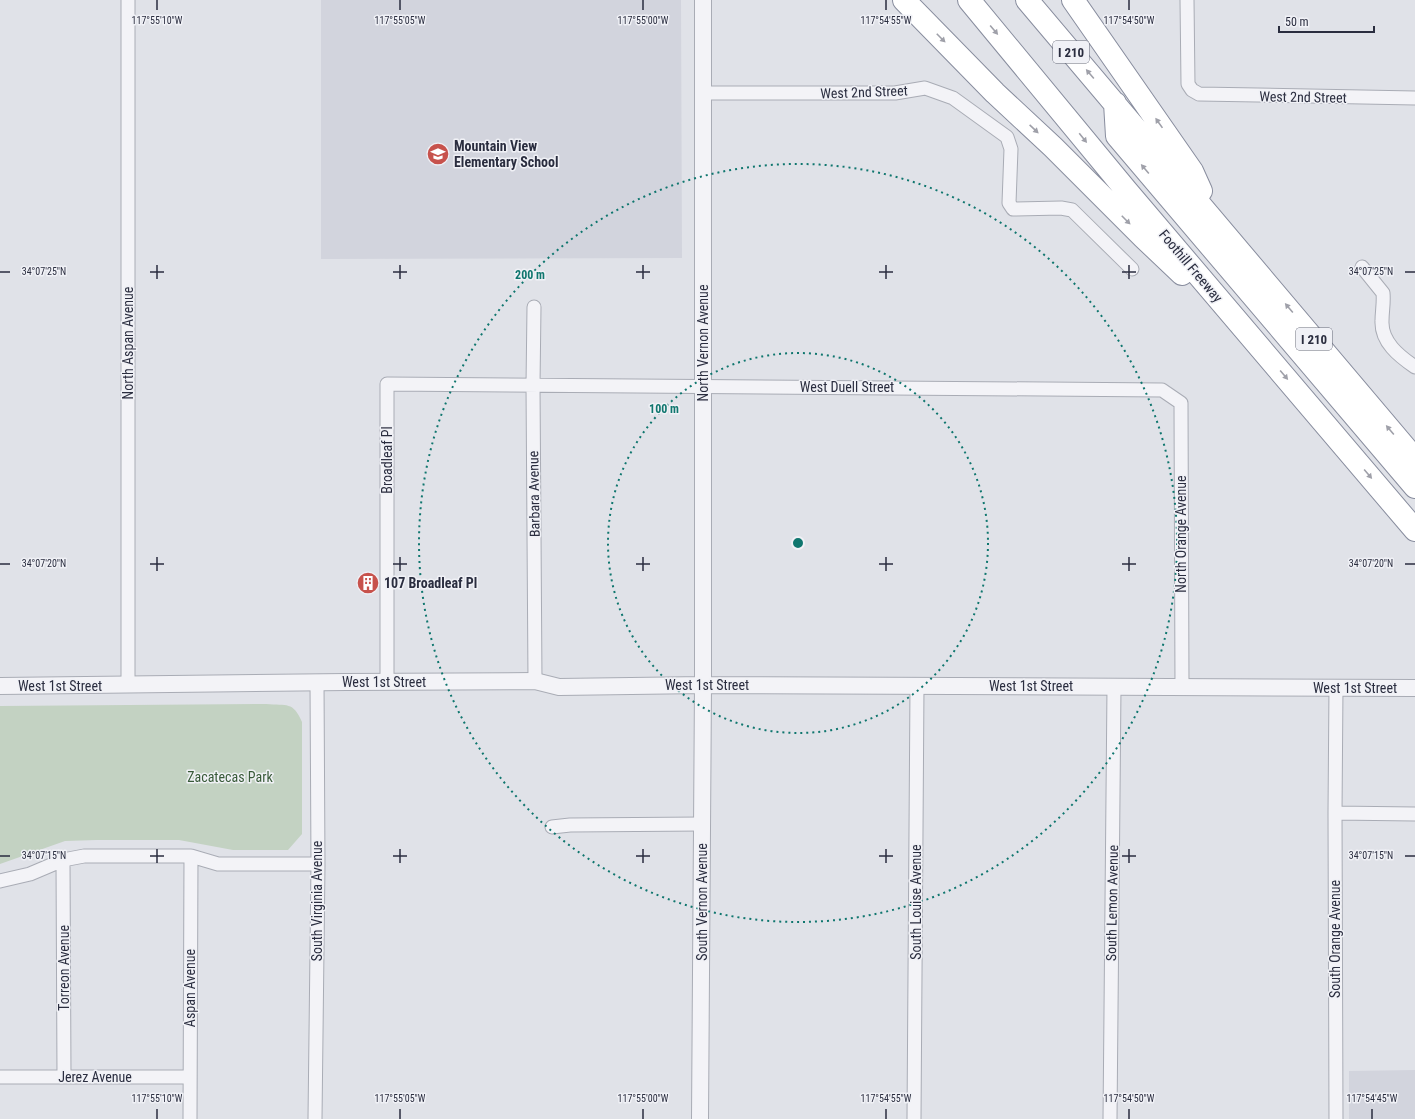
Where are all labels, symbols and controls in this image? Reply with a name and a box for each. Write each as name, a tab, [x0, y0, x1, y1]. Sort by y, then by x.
scale bar	[1279, 8, 1374, 34]
text: 117°55'10"W	[132, 15, 183, 26]
text: 117°55'05"W	[375, 15, 426, 26]
text: 117°55'00"W	[618, 15, 669, 26]
text: 117°54'55"W	[861, 15, 912, 26]
text: 117°54'50"W	[1104, 15, 1155, 26]
text: 50 m	[1285, 15, 1309, 29]
one-way arrow	[989, 24, 998, 35]
one-way arrow	[936, 33, 946, 43]
road number: I 210	[1053, 41, 1089, 63]
one-way arrow	[1086, 69, 1095, 78]
street label: West 2nd Street	[820, 82, 908, 102]
street label: West 2nd Street	[1259, 88, 1347, 106]
one-way arrow	[1155, 118, 1163, 128]
one-way arrow	[1029, 124, 1039, 134]
one-way arrow	[1079, 132, 1088, 143]
place label: Mountain View Elementary School	[454, 138, 559, 170]
school or university icon: Mountain View Elementary School	[425, 141, 451, 167]
one-way arrow	[1140, 164, 1149, 175]
one-way arrow	[1121, 215, 1131, 225]
street label: Foothill Freeway	[1156, 226, 1226, 306]
text: 34°07'25"N	[22, 266, 66, 277]
text: 34°07'25"N	[1349, 266, 1393, 277]
text: 200 m	[515, 268, 545, 282]
street label: North Vernon Avenue	[695, 284, 711, 401]
street label: North Aspan Avenue	[120, 286, 136, 399]
one-way arrow	[1284, 303, 1293, 314]
road number: I 210	[1296, 328, 1332, 350]
one-way arrow	[1279, 370, 1288, 380]
street label: West Duell Street	[800, 379, 894, 395]
text: 100 m	[649, 402, 679, 416]
one-way arrow	[1385, 424, 1394, 435]
street label: Broadleaf Pl	[379, 426, 395, 494]
street label: Barbara Avenue	[525, 450, 543, 537]
one-way arrow	[1363, 469, 1372, 479]
street label: North Orange Avenue	[1173, 475, 1189, 593]
centre of rings	[791, 536, 805, 550]
text: 34°07'20"N	[22, 558, 66, 569]
text: 34°07'20"N	[1349, 558, 1393, 569]
building icon: 107 Broadleaf Pl	[355, 570, 381, 596]
place label: 107 Broadleaf Pl	[384, 575, 477, 591]
street label: West 1st Street	[342, 674, 426, 690]
street label: West 1st Street	[665, 677, 749, 693]
street label: West 1st Street	[18, 678, 102, 694]
street label: West 1st Street	[989, 678, 1073, 694]
street label: West 1st Street	[1313, 680, 1397, 696]
park label: Zacatecas Park	[187, 769, 274, 785]
street label: South Virginia Avenue	[309, 840, 325, 961]
street label: South Vernon Avenue	[694, 843, 710, 961]
street label: South Louise Avenue	[908, 844, 924, 960]
street label: South Lemon Avenue	[1103, 844, 1121, 961]
text: 34°07'15"N	[22, 850, 66, 861]
text: 34°07'15"N	[1349, 850, 1393, 861]
street label: South Orange Avenue	[1327, 880, 1343, 998]
street label: Torreon Avenue	[56, 925, 72, 1011]
street label: Aspan Avenue	[182, 948, 198, 1027]
street label: Jerez Avenue	[58, 1069, 132, 1085]
text: 117°55'10"W	[132, 1093, 183, 1104]
text: 117°55'05"W	[375, 1093, 426, 1104]
text: 117°55'00"W	[618, 1093, 669, 1104]
text: 117°54'55"W	[861, 1093, 912, 1104]
text: 117°54'50"W	[1104, 1093, 1155, 1104]
text: 117°54'45"W	[1347, 1093, 1398, 1104]

